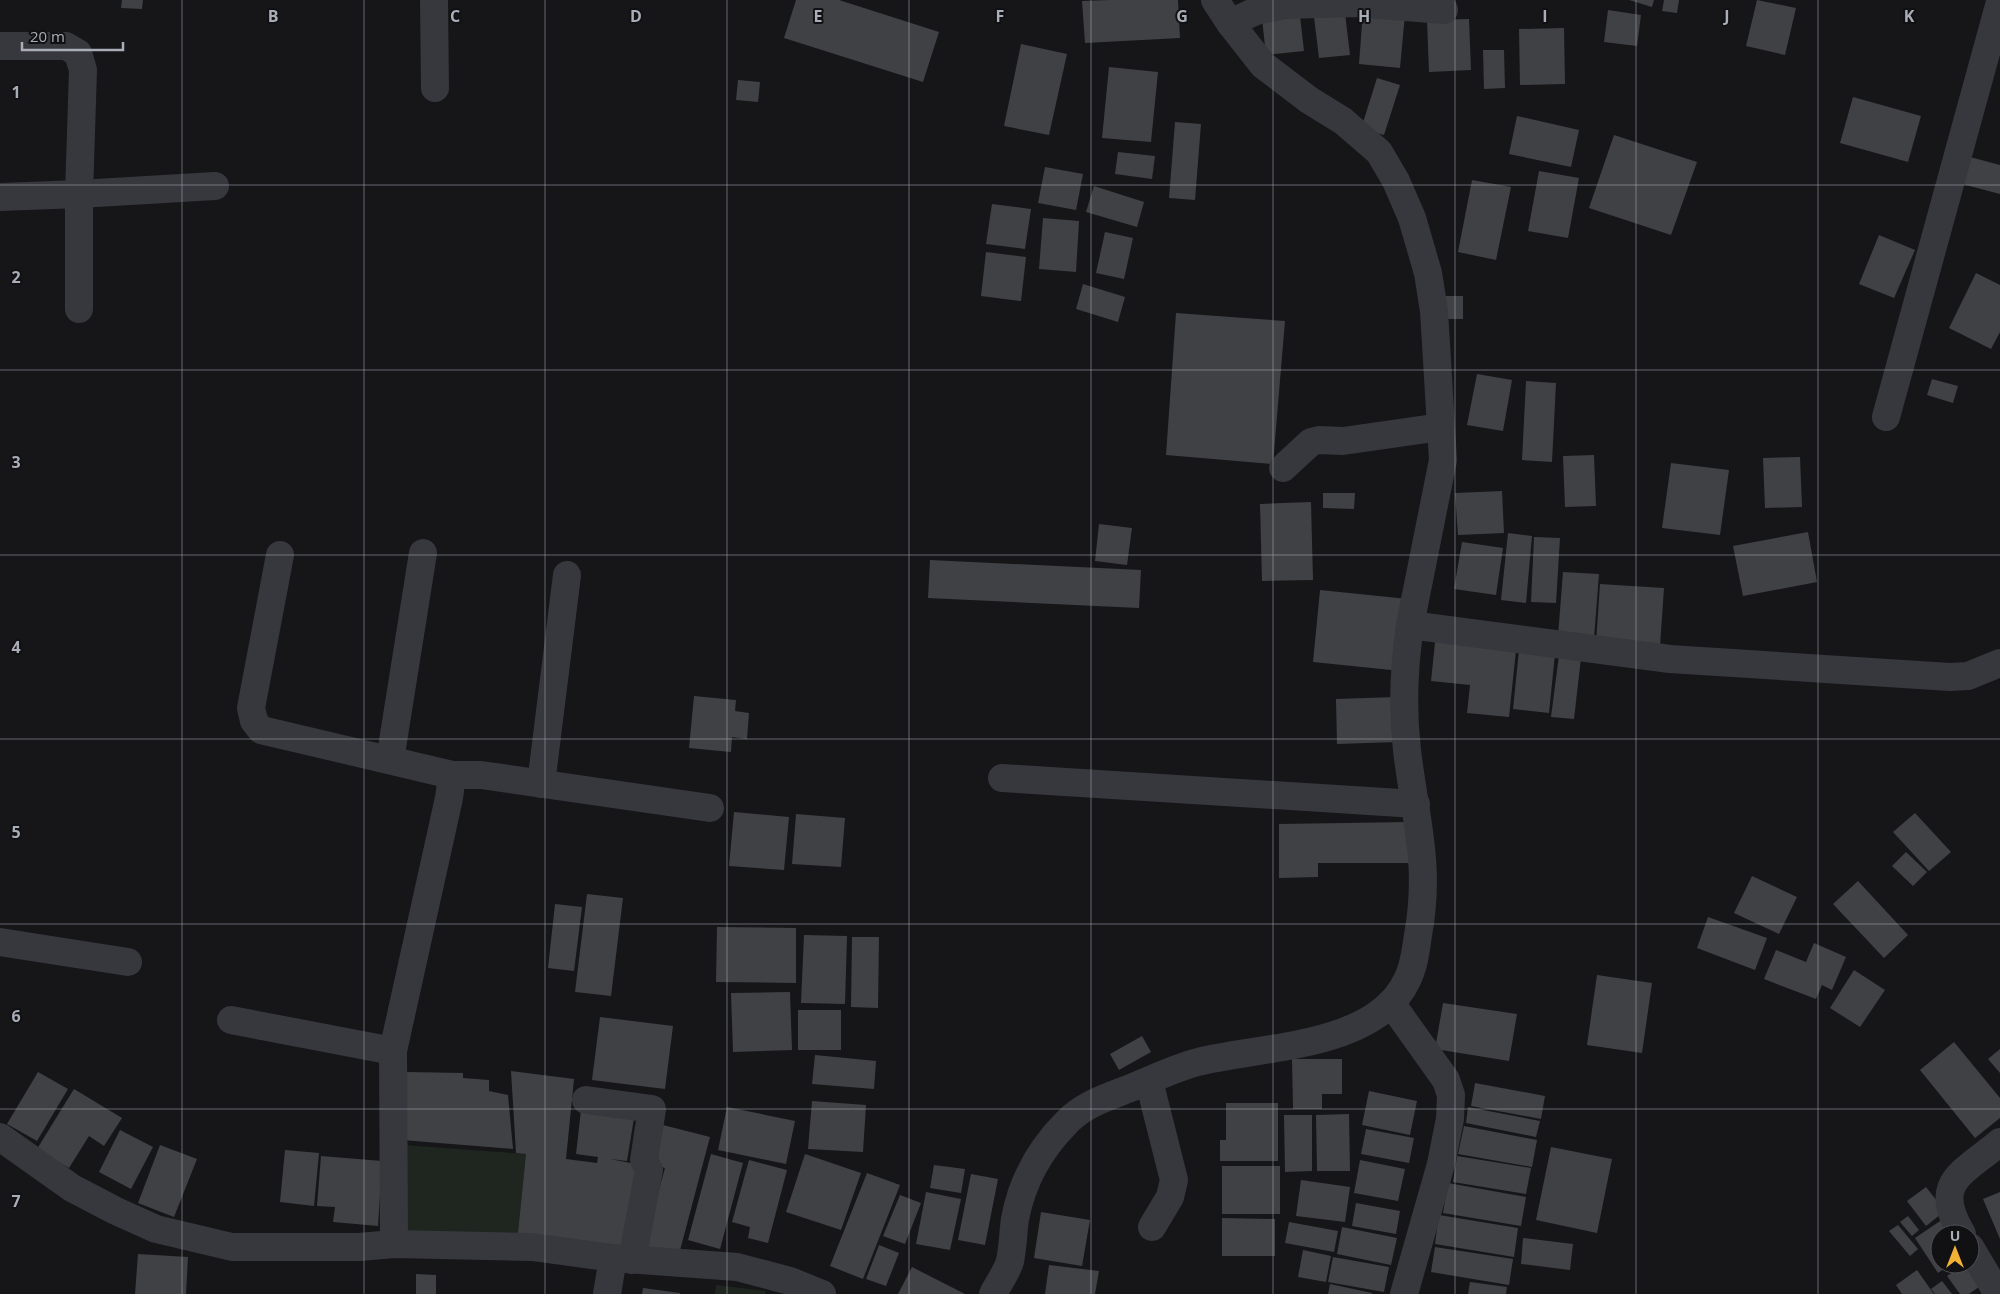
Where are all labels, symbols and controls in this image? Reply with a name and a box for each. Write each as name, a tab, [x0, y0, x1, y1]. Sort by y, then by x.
text: B	[268, 5, 278, 27]
text: C	[450, 5, 460, 27]
text: D	[630, 5, 642, 27]
text: E	[814, 5, 823, 27]
text: F	[996, 5, 1004, 27]
text: G	[1176, 5, 1188, 27]
text: H	[1358, 5, 1370, 27]
text: I	[1542, 5, 1548, 27]
text: J	[1722, 5, 1730, 27]
text: K	[1904, 5, 1915, 27]
scale bar	[22, 20, 124, 52]
text: 20 m	[30, 26, 65, 46]
text: 1	[11, 81, 21, 103]
text: 2	[11, 266, 21, 288]
text: 3	[11, 451, 21, 473]
text: 4	[11, 636, 21, 658]
text: 5	[11, 821, 21, 843]
text: 6	[11, 1005, 21, 1027]
text: 7	[11, 1190, 21, 1212]
north arrow	[1930, 1224, 1980, 1274]
text: U	[1950, 1226, 1960, 1245]

